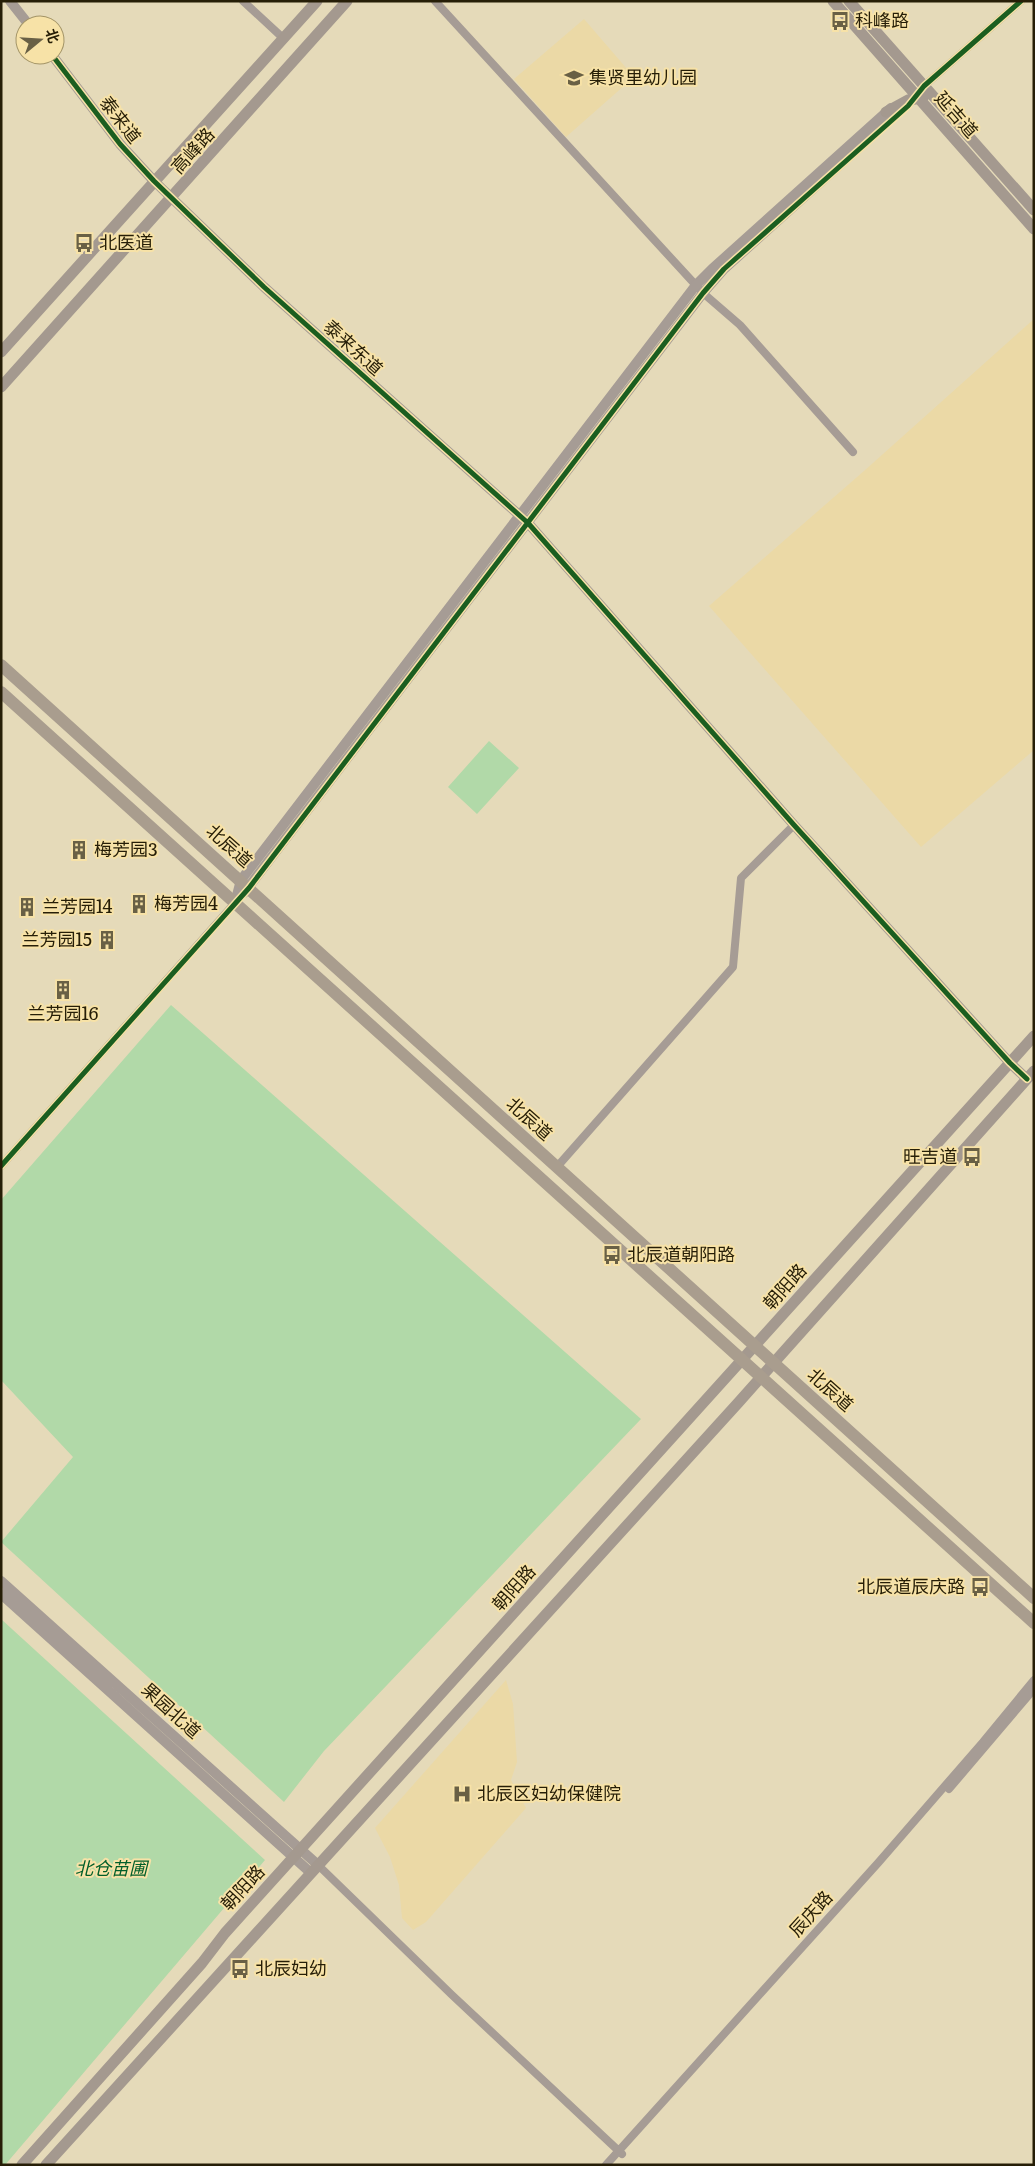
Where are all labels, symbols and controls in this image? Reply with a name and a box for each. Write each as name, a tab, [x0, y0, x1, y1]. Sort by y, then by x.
place label: 科峰路	[855, 6, 909, 33]
bus stop icon: 科峰路	[829, 10, 851, 32]
north arrow	[15, 15, 65, 65]
text: 北	[42, 26, 65, 45]
place label: 集贤里幼儿园	[589, 63, 697, 90]
school or university icon: 集贤里幼儿园	[563, 67, 585, 89]
street label: 延吉道	[929, 85, 985, 143]
street label: 泰来道	[94, 89, 148, 149]
street label: 高峰路	[164, 121, 220, 179]
place label: 北医道	[99, 228, 153, 255]
bus stop icon: 北医道	[73, 232, 95, 254]
street label: 泰来东道	[318, 313, 390, 381]
street label: 北辰道	[201, 817, 259, 873]
place label: 梅芳园3	[94, 835, 158, 862]
building icon: 梅芳园3	[68, 839, 90, 861]
place label: 梅芳园4	[154, 889, 218, 916]
place label: 兰芳园14	[42, 892, 113, 919]
building icon: 梅芳园4	[128, 893, 150, 915]
building icon: 兰芳园14	[16, 896, 38, 918]
place label: 兰芳园15	[22, 925, 92, 952]
building icon: 兰芳园15	[96, 929, 118, 951]
building icon: 兰芳园16	[52, 979, 74, 1001]
place label: 兰芳园16	[28, 999, 99, 1026]
street label: 北辰道	[501, 1090, 559, 1146]
place label: 旺吉道	[903, 1142, 957, 1169]
bus stop icon: 旺吉道	[961, 1146, 983, 1168]
place label: 北辰道朝阳路	[627, 1240, 735, 1267]
bus stop icon: 北辰道朝阳路	[601, 1244, 623, 1266]
street label: 朝阳路	[756, 1257, 812, 1315]
street label: 北辰道	[802, 1361, 860, 1417]
street label: 朝阳路	[485, 1558, 541, 1616]
place label: 北辰道辰庆路	[857, 1572, 965, 1599]
bus stop icon: 北辰道辰庆路	[969, 1576, 991, 1598]
street label: 果园北道	[136, 1676, 208, 1744]
place label: 北辰区妇幼保健院	[477, 1779, 621, 1806]
hospital icon: 北辰区妇幼保健院	[451, 1783, 473, 1805]
park label: 北仓苗圃	[75, 1854, 150, 1881]
street label: 朝阳路	[214, 1858, 270, 1916]
street label: 辰庆路	[782, 1884, 838, 1942]
place label: 北辰妇幼	[255, 1954, 327, 1981]
bus stop icon: 北辰妇幼	[229, 1958, 251, 1980]

